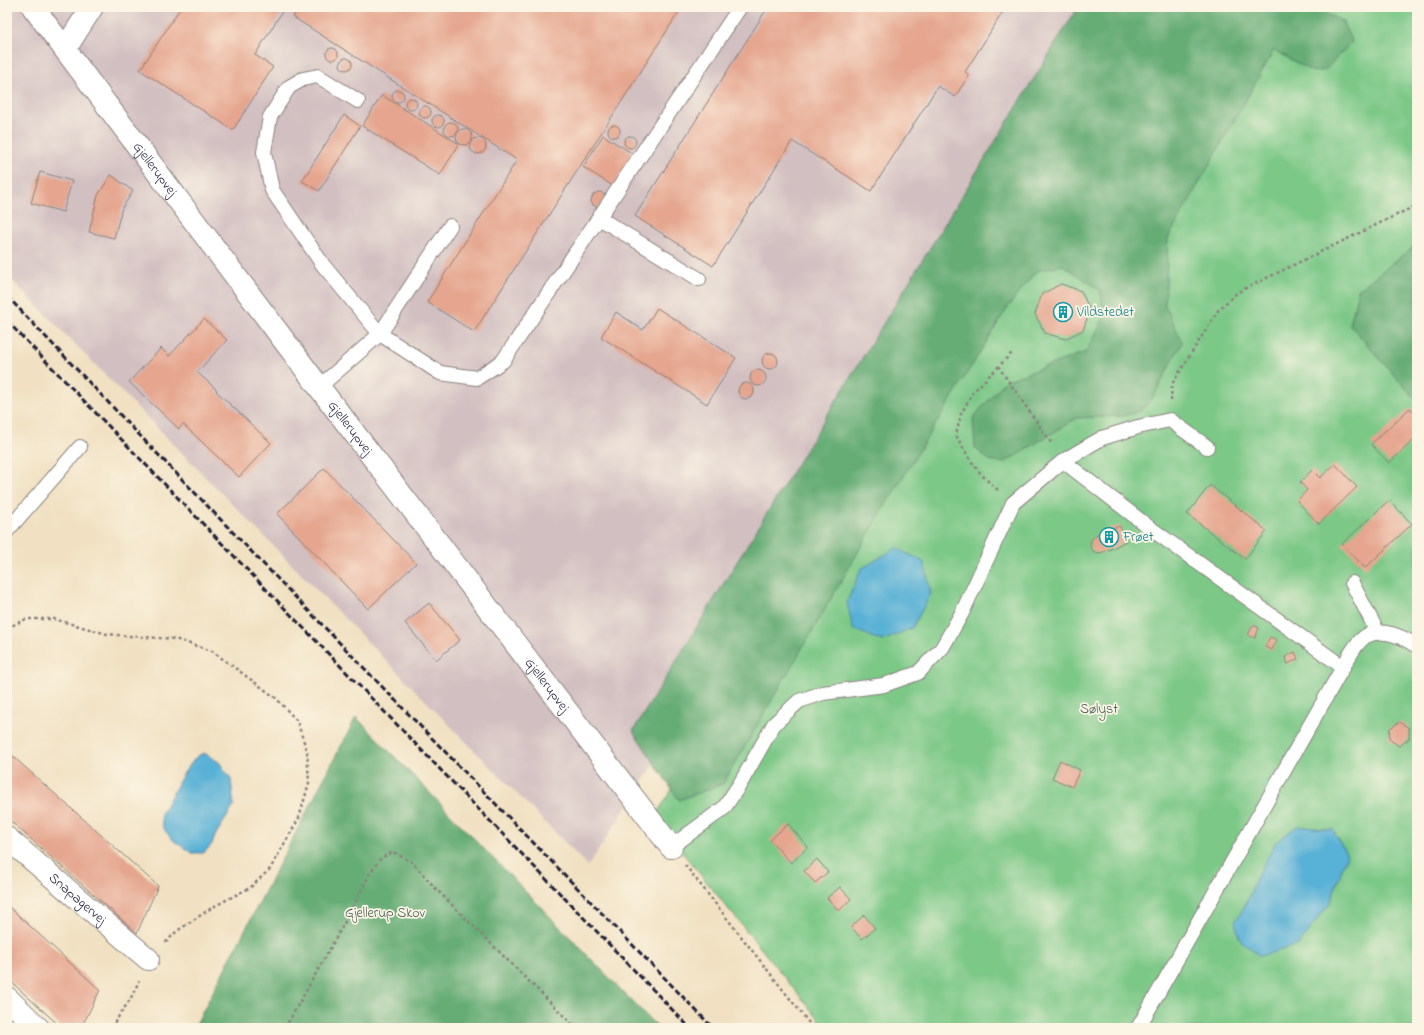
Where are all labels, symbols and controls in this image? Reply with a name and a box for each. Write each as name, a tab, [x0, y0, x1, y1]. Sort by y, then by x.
street label: Gjellerupvej	[128, 137, 183, 202]
building icon: Vildstedet	[1052, 301, 1074, 323]
place label: Vildstedet	[1076, 302, 1134, 323]
street label: Gjellerupvej	[323, 396, 379, 460]
building icon: Frøet	[1098, 526, 1120, 548]
place label: Frøet	[1122, 527, 1154, 548]
street label: Gjellerupvej	[519, 653, 576, 718]
park label: Sølyst	[1080, 699, 1118, 721]
street label: Snapagervej	[44, 868, 112, 930]
park label: Gjellerup Skov	[345, 903, 426, 924]

